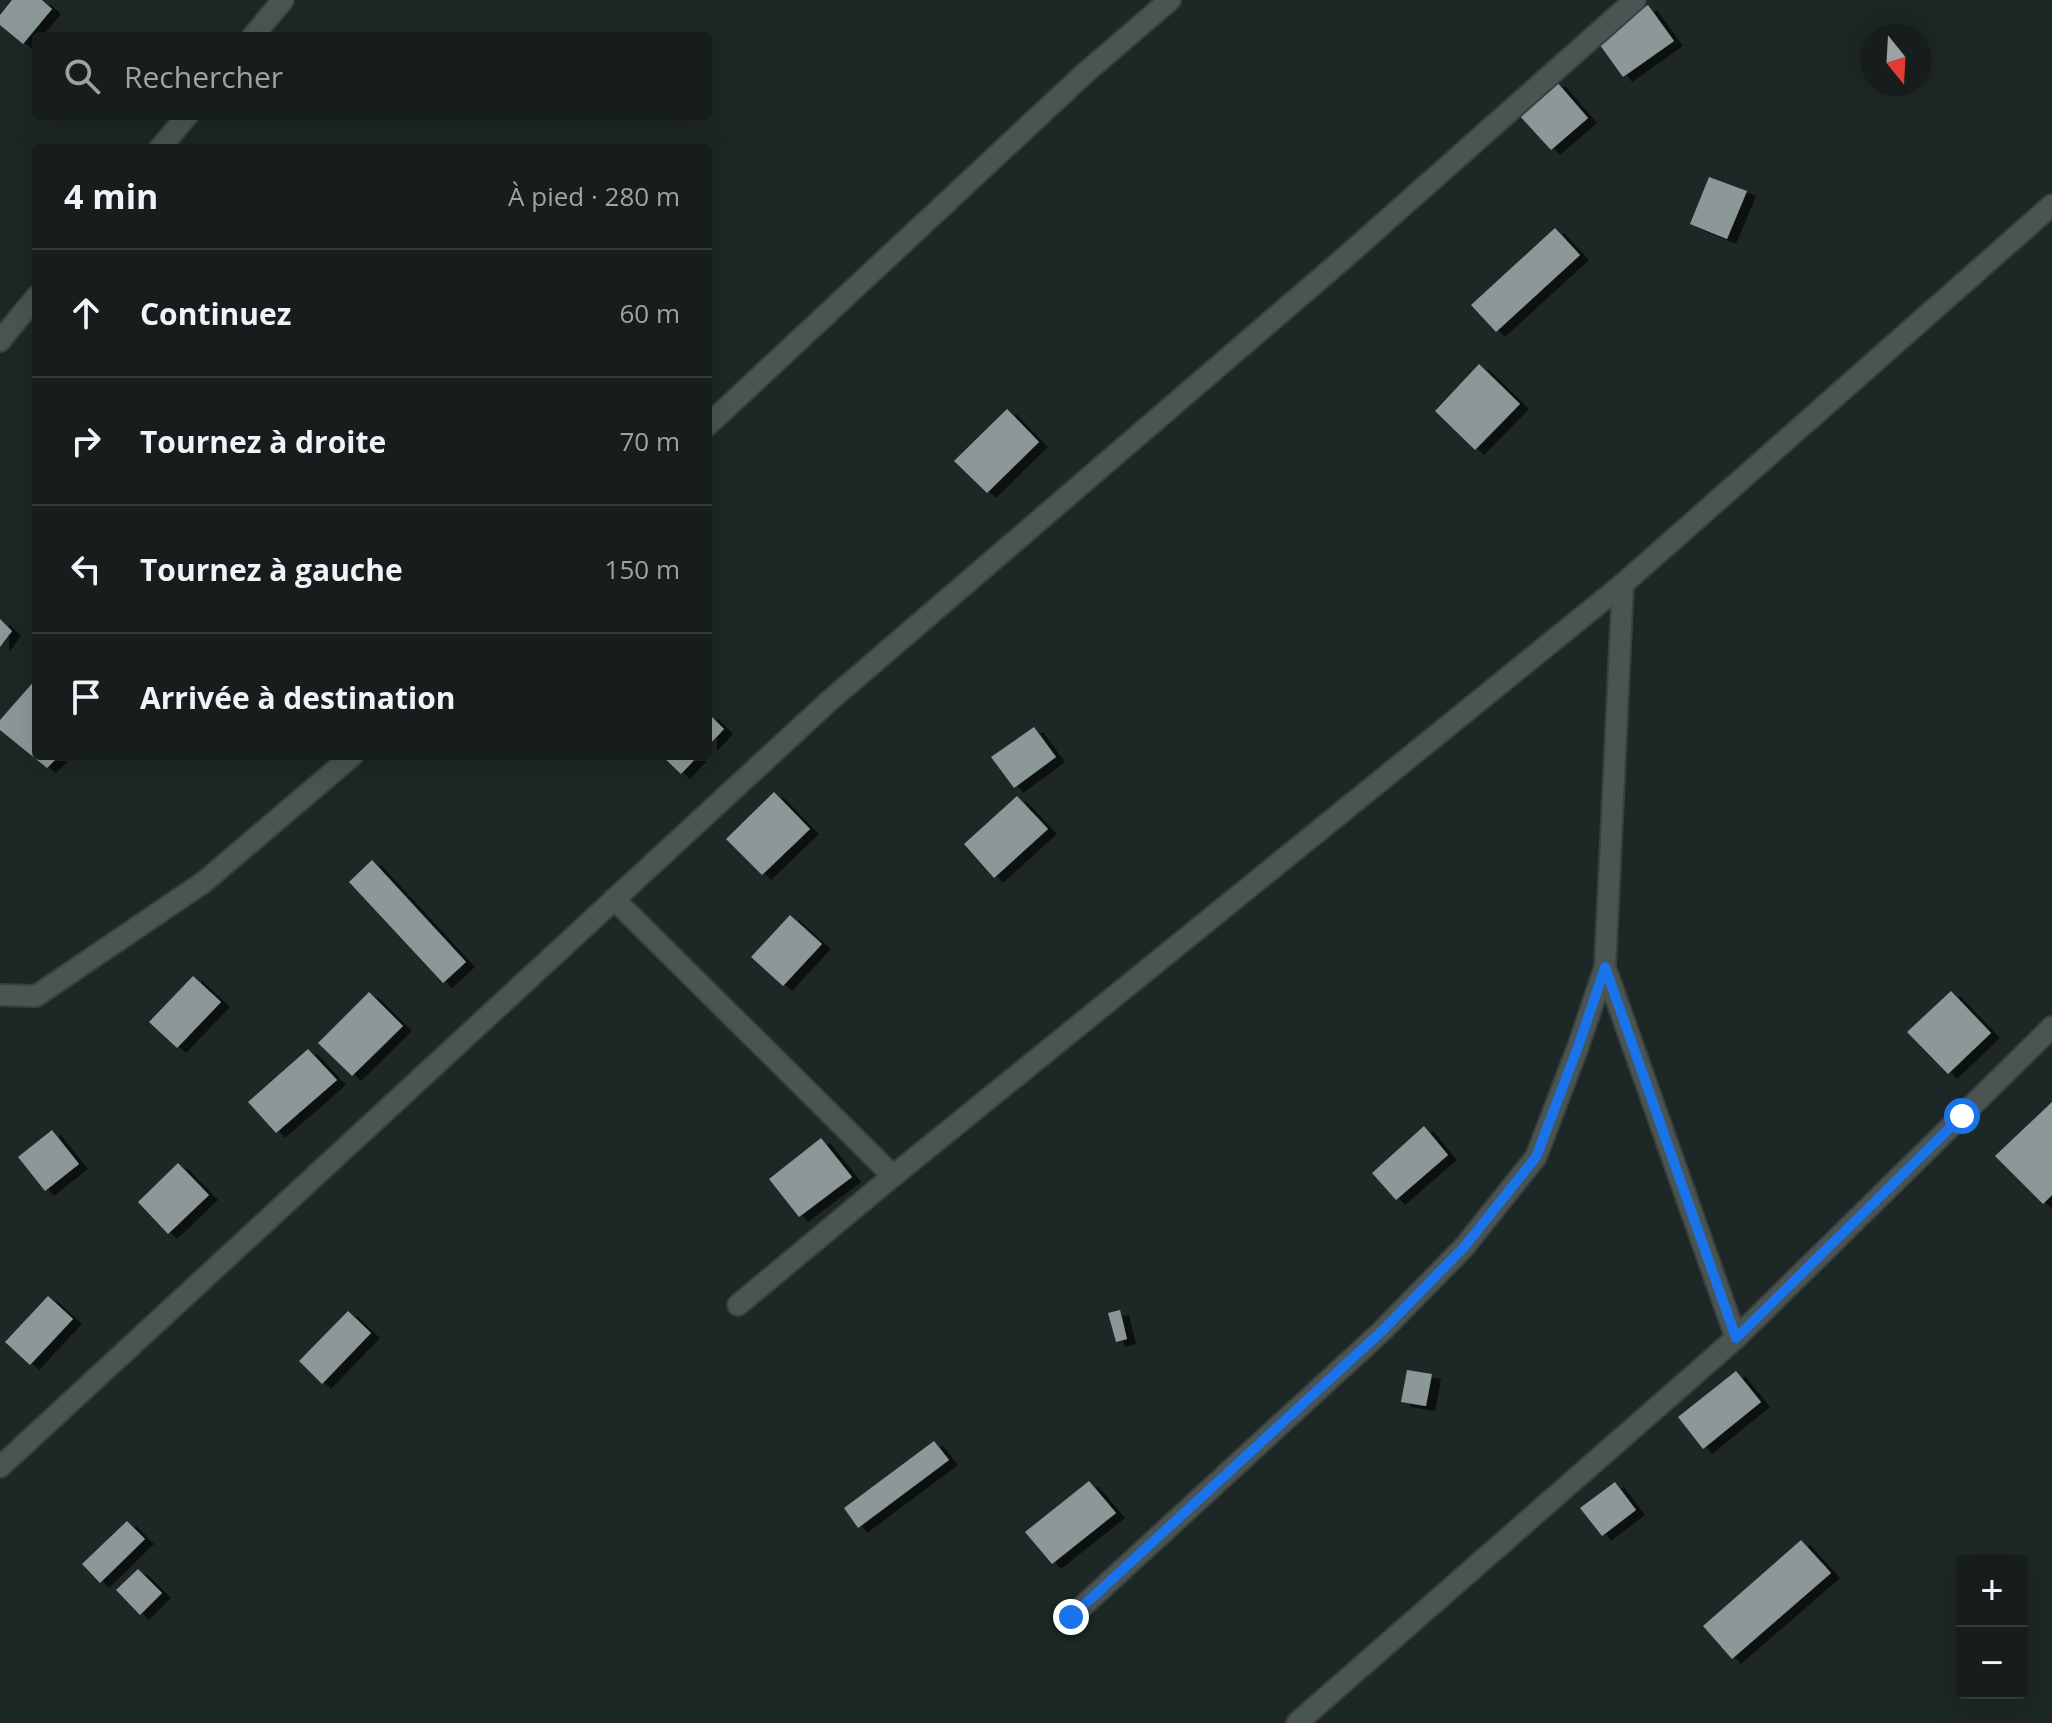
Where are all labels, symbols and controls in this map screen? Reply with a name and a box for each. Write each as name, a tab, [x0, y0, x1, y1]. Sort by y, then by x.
north arrow	[1860, 24, 1932, 96]
search box	[32, 32, 712, 120]
icon: search	[60, 54, 104, 98]
text: Rechercher	[124, 56, 283, 97]
text: 4 min	[64, 173, 158, 219]
text: À pied · 280 m	[508, 178, 680, 214]
icon: ahead	[64, 291, 108, 335]
text: Continuez	[140, 293, 291, 334]
text: 60 m	[619, 295, 680, 331]
icon: right	[64, 419, 108, 463]
text: Tournez à droite	[140, 421, 386, 462]
text: 70 m	[619, 423, 680, 459]
icon: left	[64, 547, 108, 591]
text: Tournez à gauche	[140, 549, 403, 590]
text: 150 m	[605, 551, 680, 587]
icon: arrive	[64, 675, 108, 719]
text: Arrivée à destination	[140, 677, 455, 718]
route start	[1944, 1098, 1980, 1134]
map controls	[1956, 1555, 2028, 1699]
button: +	[1956, 1555, 2028, 1627]
route end	[1053, 1599, 1089, 1635]
button: −	[1956, 1627, 2028, 1699]

